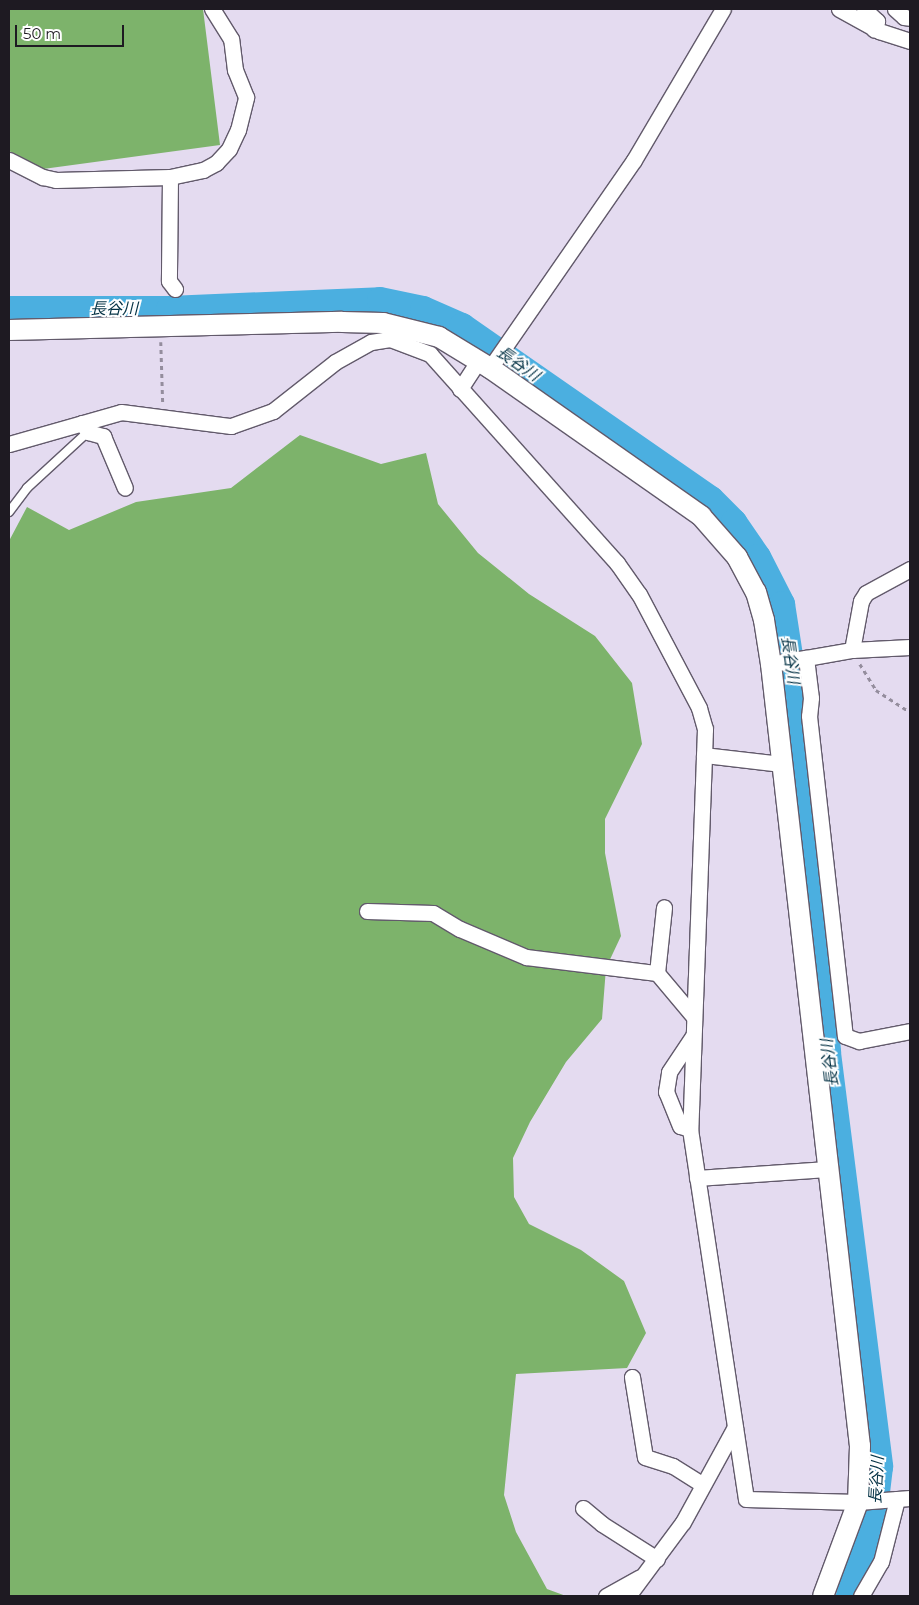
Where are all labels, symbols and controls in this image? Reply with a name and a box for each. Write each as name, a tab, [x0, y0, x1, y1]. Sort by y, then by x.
scale bar	[18, 15, 126, 47]
text: 50 m	[23, 24, 61, 43]
water label: 長谷川	[90, 299, 138, 319]
water label: 長谷川	[493, 342, 543, 386]
water label: 長谷川	[777, 635, 803, 685]
water label: 長谷川	[818, 1038, 842, 1088]
water label: 長谷川	[866, 1456, 888, 1504]

